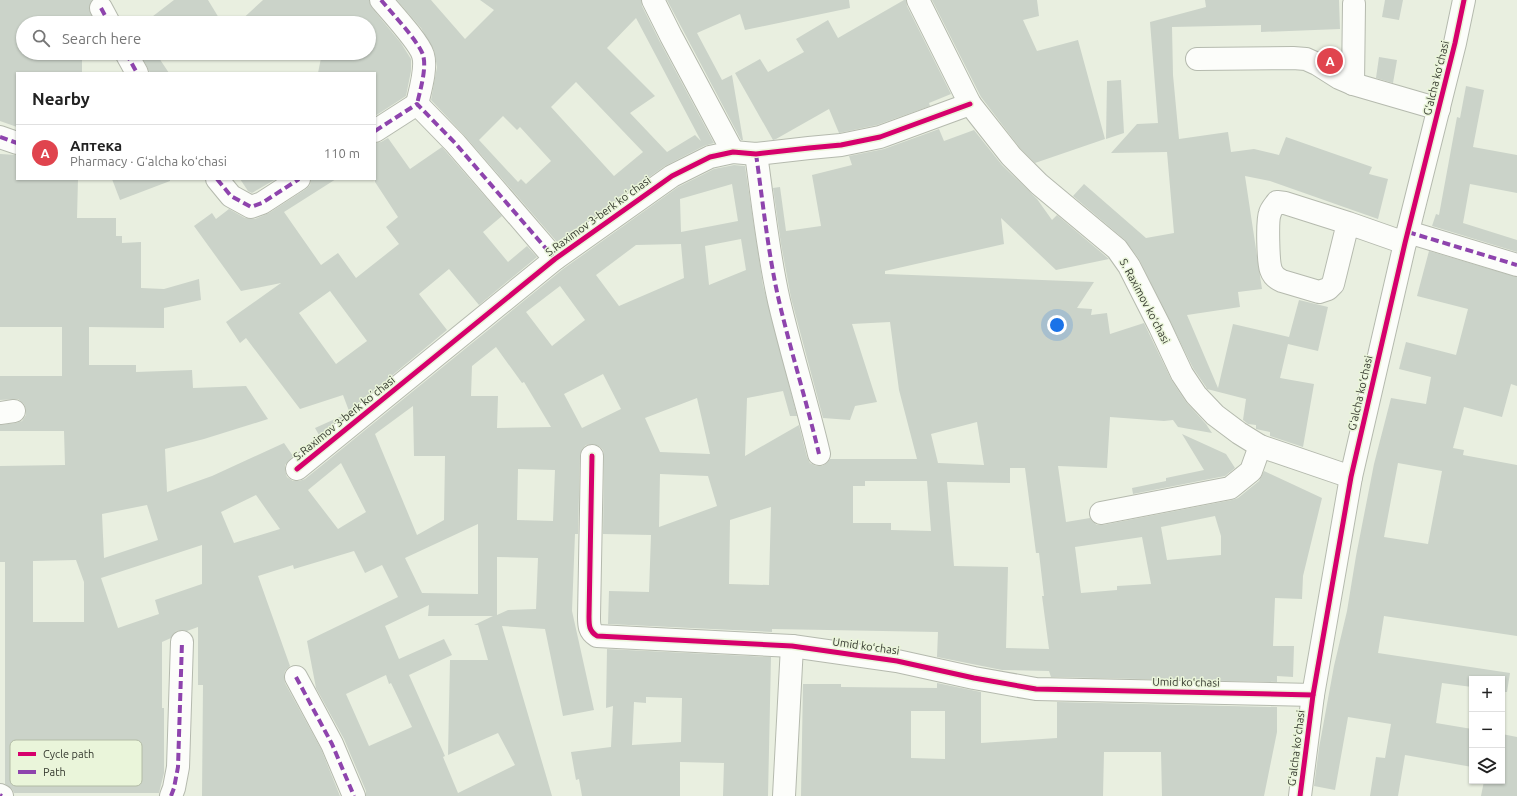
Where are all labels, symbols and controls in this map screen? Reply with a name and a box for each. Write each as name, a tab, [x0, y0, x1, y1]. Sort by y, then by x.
search box	[16, 16, 376, 60]
icon: search	[30, 27, 52, 49]
text: Search here	[62, 30, 141, 47]
street label: Gʻalcha koʻchasi	[1421, 39, 1451, 117]
pin: A	[1317, 46, 1343, 76]
text: Nearby	[32, 89, 90, 108]
text: Аптека	[70, 137, 122, 154]
text: A	[40, 146, 50, 160]
text: 110 m	[324, 146, 360, 160]
text: Pharmacy · Gʻalcha koʻchasi	[70, 154, 227, 168]
street label: S.Raximov 3-berk koʼchasi	[543, 174, 653, 258]
street label: S. Raximov koʻchasi	[1118, 257, 1172, 345]
your location	[1047, 315, 1067, 335]
street label: Gʻalcha koʻchasi	[1346, 354, 1374, 432]
street label: S.Raximov 3-berk koʼchasi	[291, 373, 397, 463]
street label: Umid koʻchasi	[832, 635, 900, 657]
street label: Umid koʻchasi	[1152, 675, 1220, 689]
map controls	[1469, 676, 1505, 784]
button: +	[1469, 676, 1505, 712]
street label: Gʻalcha koʻchasi	[1285, 709, 1307, 787]
button: −	[1469, 712, 1505, 748]
legend	[10, 740, 142, 786]
text: Cycle path	[43, 748, 94, 760]
button: layers	[1469, 748, 1505, 784]
text: Path	[43, 766, 66, 778]

